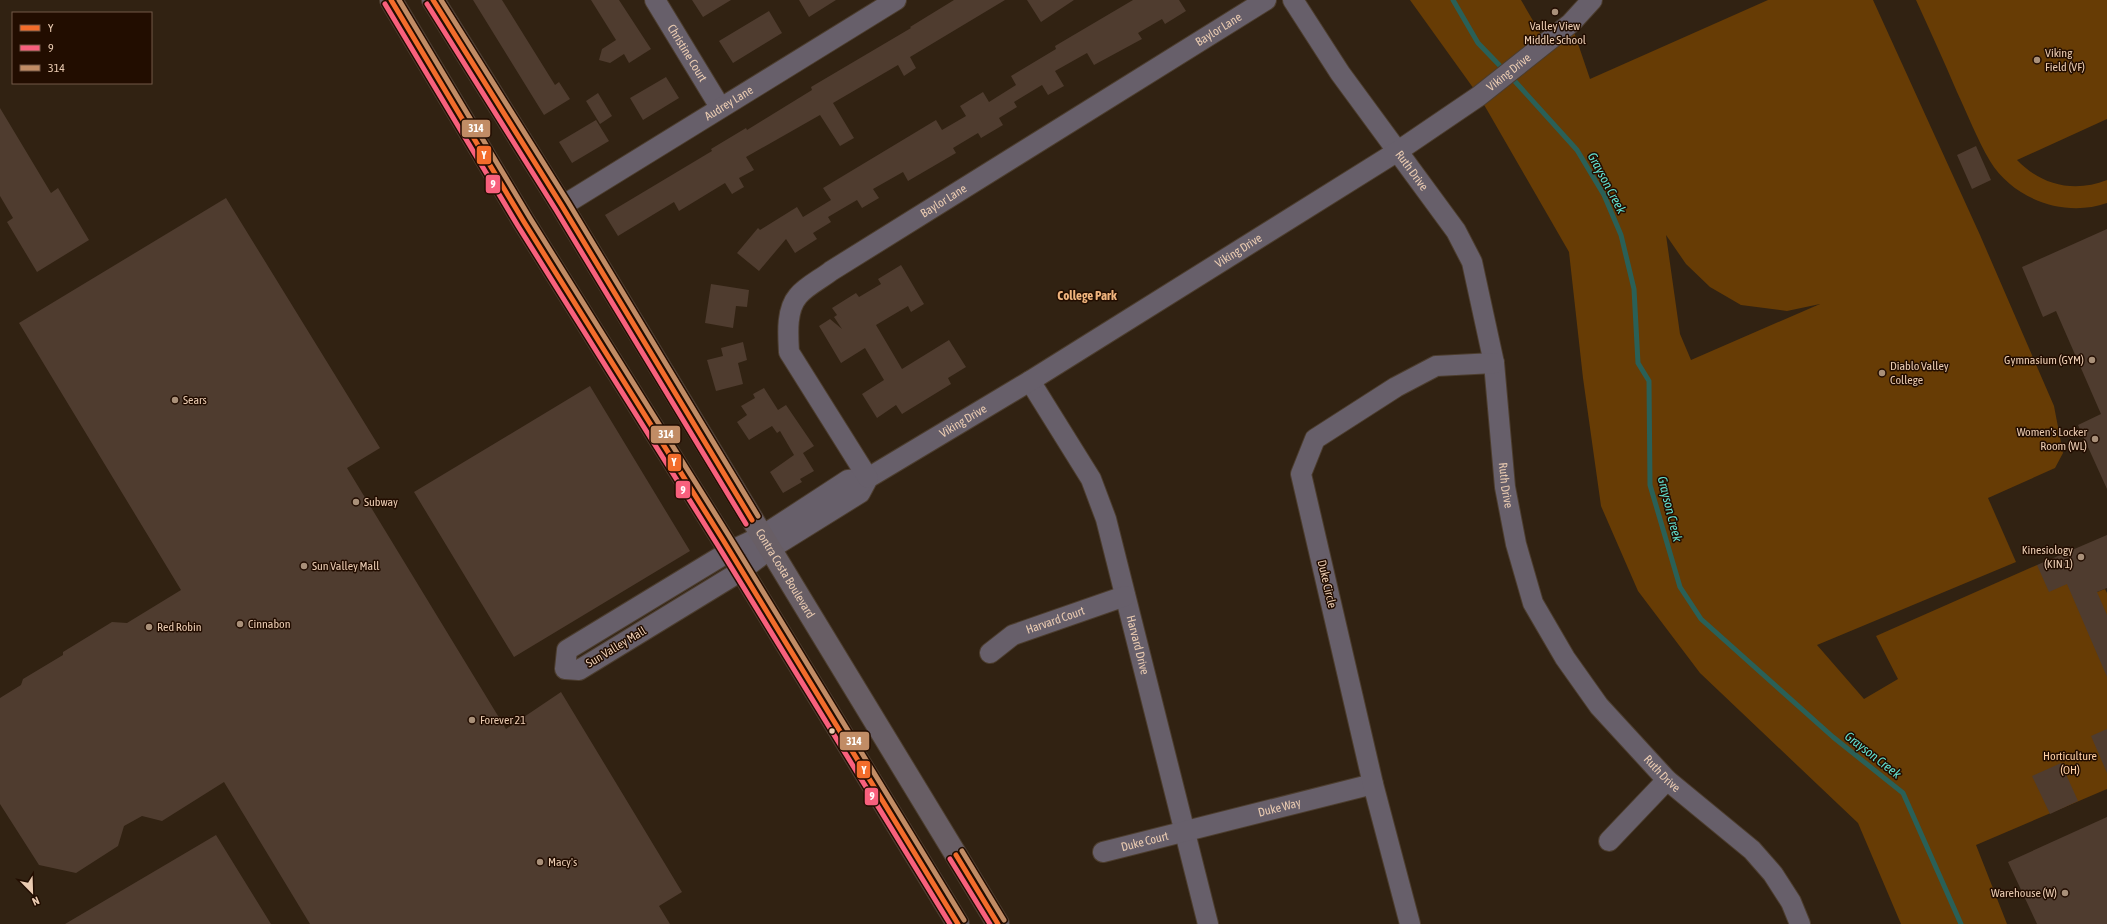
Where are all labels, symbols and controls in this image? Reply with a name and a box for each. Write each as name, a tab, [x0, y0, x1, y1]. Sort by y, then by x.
marker: Valley View Middle School	[1550, 7, 1560, 17]
street label: Baylor Lane	[1193, 10, 1244, 49]
legend	[12, 12, 152, 84]
place label: Valley View Middle School	[1524, 19, 1587, 47]
text: Y	[48, 21, 54, 35]
street label: Christine Court	[664, 22, 710, 85]
text: 9	[48, 41, 54, 55]
place label: Viking Field (VF)	[2045, 46, 2085, 74]
street label: Viking Drive	[1484, 51, 1534, 94]
marker: Viking Field (VF)	[2032, 55, 2042, 65]
text: 314	[48, 61, 65, 75]
street label: Audrey Lane	[702, 83, 756, 123]
line badge: 314	[461, 119, 491, 138]
text: 314	[468, 122, 484, 134]
line badge: Y	[476, 145, 492, 165]
street label: Ruth Drive	[1392, 148, 1431, 193]
text: Y	[481, 149, 487, 161]
water label: Grayson Creek	[1585, 150, 1629, 216]
line badge: 9	[485, 174, 501, 194]
text: 9	[490, 178, 496, 190]
street label: Baylor Lane	[918, 181, 969, 220]
street label: Viking Drive	[1213, 231, 1265, 270]
district label: College Park	[1057, 288, 1117, 303]
place label: Gymnasium (GYM)	[2004, 353, 2084, 367]
marker: Gymnasium (GYM)	[2087, 355, 2097, 365]
place label: Diablo Valley College	[1890, 359, 1949, 387]
marker: Diablo Valley College	[1877, 368, 1887, 378]
place label: Sears	[183, 393, 207, 407]
marker: Sears	[170, 395, 180, 405]
street label: Viking Drive	[937, 402, 989, 441]
line badge: 314	[650, 425, 681, 444]
place label: Women's Locker Room (WL)	[2017, 425, 2087, 453]
text: 314	[658, 428, 674, 440]
marker: Women's Locker Room (WL)	[2090, 434, 2100, 444]
line badge: Y	[667, 453, 682, 472]
text: Y	[671, 456, 677, 468]
street label: Ruth Drive	[1496, 462, 1516, 509]
water label: Grayson Creek	[1655, 475, 1685, 544]
line badge: 9	[675, 480, 691, 499]
text: 9	[680, 484, 686, 496]
place label: Subway	[364, 495, 398, 509]
marker: Subway	[351, 497, 361, 507]
street label: Contra Costa Boulevard	[753, 526, 818, 621]
place label: Kinesiology (KIN 1)	[2022, 543, 2073, 571]
marker: Kinesiology (KIN 1)	[2076, 552, 2086, 562]
street label: Duke Circle	[1315, 558, 1339, 610]
place label: Sun Valley Mall	[312, 559, 380, 573]
marker: Sun Valley Mall	[299, 561, 309, 571]
street label: Harvard Court	[1024, 603, 1087, 637]
street label: Harvard Drive	[1124, 614, 1152, 676]
place label: Cinnabon	[248, 617, 291, 631]
marker: Cinnabon	[235, 619, 245, 629]
place label: Red Robin	[157, 620, 202, 634]
marker: Red Robin	[144, 622, 154, 632]
street label: Sun Valley Mall	[583, 623, 649, 670]
place label: Forever 21	[480, 713, 526, 727]
marker: Forever 21	[467, 715, 477, 725]
unlabelled marker	[827, 726, 837, 736]
water label: Grayson Creek	[1842, 728, 1904, 782]
line badge: 314	[839, 731, 870, 751]
text: 314	[846, 735, 862, 747]
park label: Horticulture (OH)	[2043, 749, 2097, 777]
street label: Ruth Drive	[1641, 752, 1683, 795]
line badge: Y	[856, 760, 871, 779]
text: Y	[861, 764, 867, 776]
line badge: 9	[864, 787, 879, 806]
text: 9	[869, 790, 875, 802]
street label: Duke Way	[1257, 795, 1302, 820]
street label: Duke Court	[1120, 829, 1170, 854]
place label: Macy's	[548, 855, 577, 869]
marker: Macy's	[535, 857, 545, 867]
north arrow	[12, 872, 52, 912]
place label: Warehouse (W)	[1991, 886, 2057, 900]
marker: Warehouse (W)	[2060, 888, 2070, 898]
text: N	[31, 894, 41, 908]

